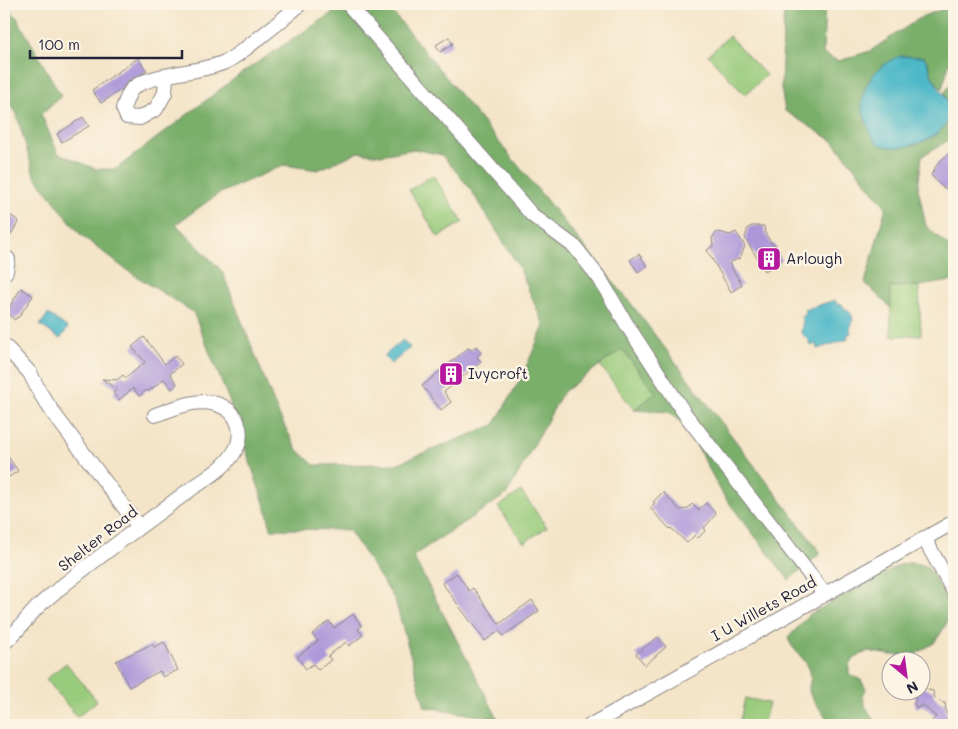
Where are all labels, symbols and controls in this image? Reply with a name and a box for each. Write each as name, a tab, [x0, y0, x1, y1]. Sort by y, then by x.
scale bar	[30, 28, 182, 60]
text: 100 m	[38, 34, 80, 54]
building icon: Arlough	[756, 246, 782, 272]
place label: Arlough	[786, 248, 842, 268]
building icon: Ivycroft	[438, 361, 464, 387]
place label: Ivycroft	[468, 363, 528, 383]
street label: Shelter Road	[54, 501, 141, 576]
street label: I U Willets Road	[708, 571, 819, 645]
north arrow	[880, 652, 930, 702]
text: N	[903, 677, 922, 699]

